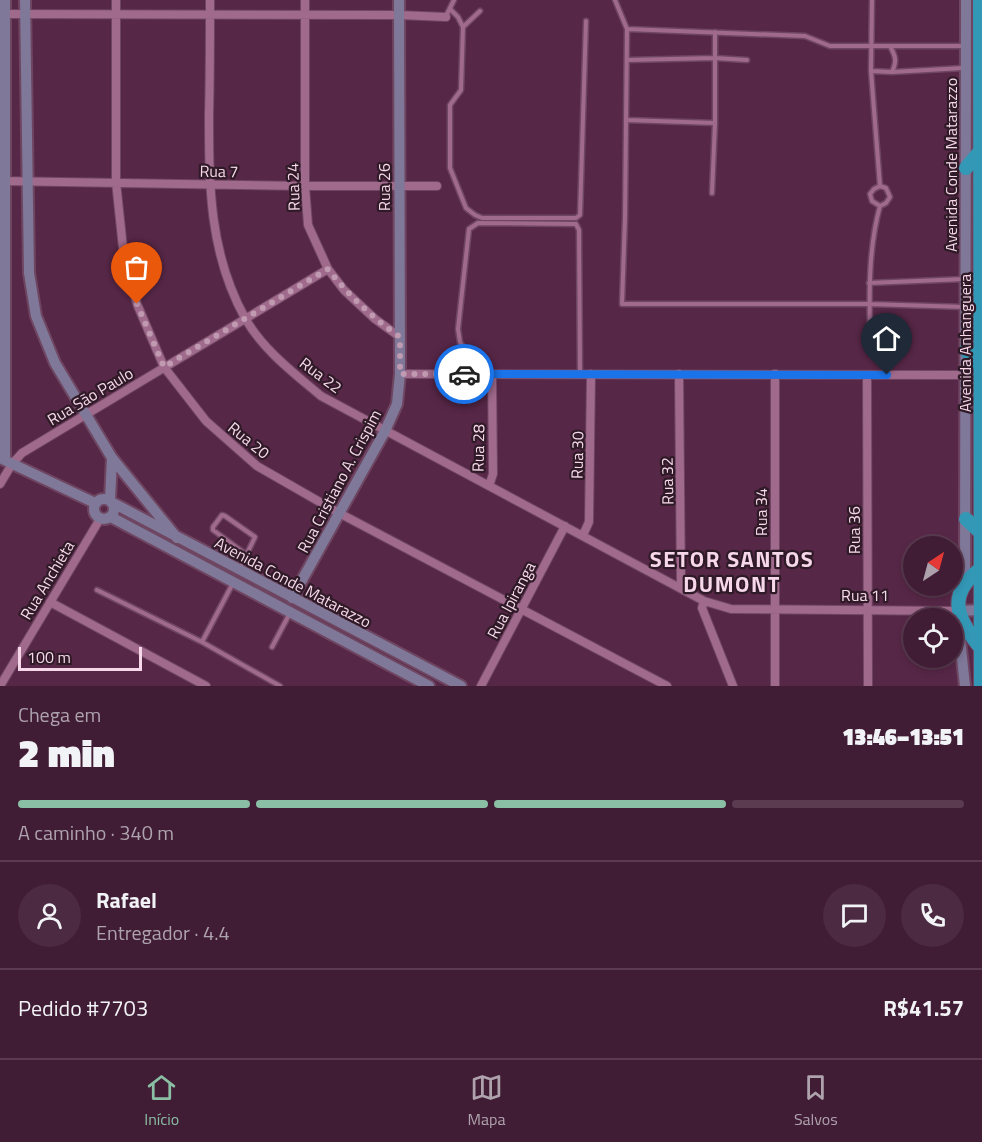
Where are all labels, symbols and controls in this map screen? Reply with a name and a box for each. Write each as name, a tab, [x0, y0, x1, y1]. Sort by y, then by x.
street label: Avenida Conde Matarazzo	[939, 78, 963, 252]
street label: Rua 7	[199, 159, 239, 183]
street label: Rua 24	[280, 163, 306, 211]
street label: Rua 26	[372, 163, 396, 211]
pin	[111, 242, 162, 304]
icon: bag	[120, 251, 153, 284]
street label: Avenida Anhanguera	[953, 274, 977, 412]
pin	[861, 313, 912, 375]
icon: home	[870, 322, 903, 355]
courier	[434, 344, 494, 404]
street label: Rua 22	[295, 351, 347, 399]
icon: car	[448, 358, 481, 391]
street label: Rua São Paulo	[42, 361, 138, 431]
street label: Rua Cristiano A. Crispim	[291, 405, 387, 557]
street label: Rua 20	[223, 416, 275, 464]
street label: Rua 28	[466, 424, 490, 472]
street label: Rua 30	[565, 431, 589, 479]
street label: Rua 32	[655, 457, 679, 505]
street label: Rua 34	[749, 488, 773, 536]
street label: Rua 36	[842, 506, 866, 554]
street label: Avenida Conde Matarazzo	[210, 531, 376, 633]
street label: Rua Anchieta	[14, 536, 80, 624]
north arrow	[903, 536, 963, 596]
map controls	[903, 536, 963, 668]
district label: SETOR SANTOS DUMONT	[650, 542, 814, 601]
street label: Rua Ipiranga	[481, 557, 541, 643]
street label: Rua 11	[841, 583, 889, 607]
button: locate	[903, 608, 963, 668]
scale bar	[18, 644, 142, 672]
text: 100 m	[27, 645, 71, 669]
text: Chega em	[18, 699, 101, 730]
text: 13:46–13:51	[842, 720, 964, 754]
text: 2 min	[18, 723, 115, 782]
text: A caminho · 340 m	[18, 817, 174, 848]
text: Rafael	[96, 883, 157, 917]
button: person	[18, 884, 81, 947]
button: chat	[823, 884, 886, 947]
button: phone	[901, 884, 964, 947]
text: Entregador · 4.4	[96, 917, 230, 948]
text: Pedido #7703	[18, 991, 148, 1025]
text: R$41.57	[883, 991, 964, 1025]
tab: Início	[144, 1071, 179, 1131]
tab: Mapa	[468, 1071, 506, 1131]
tab: Salvos	[794, 1071, 838, 1131]

